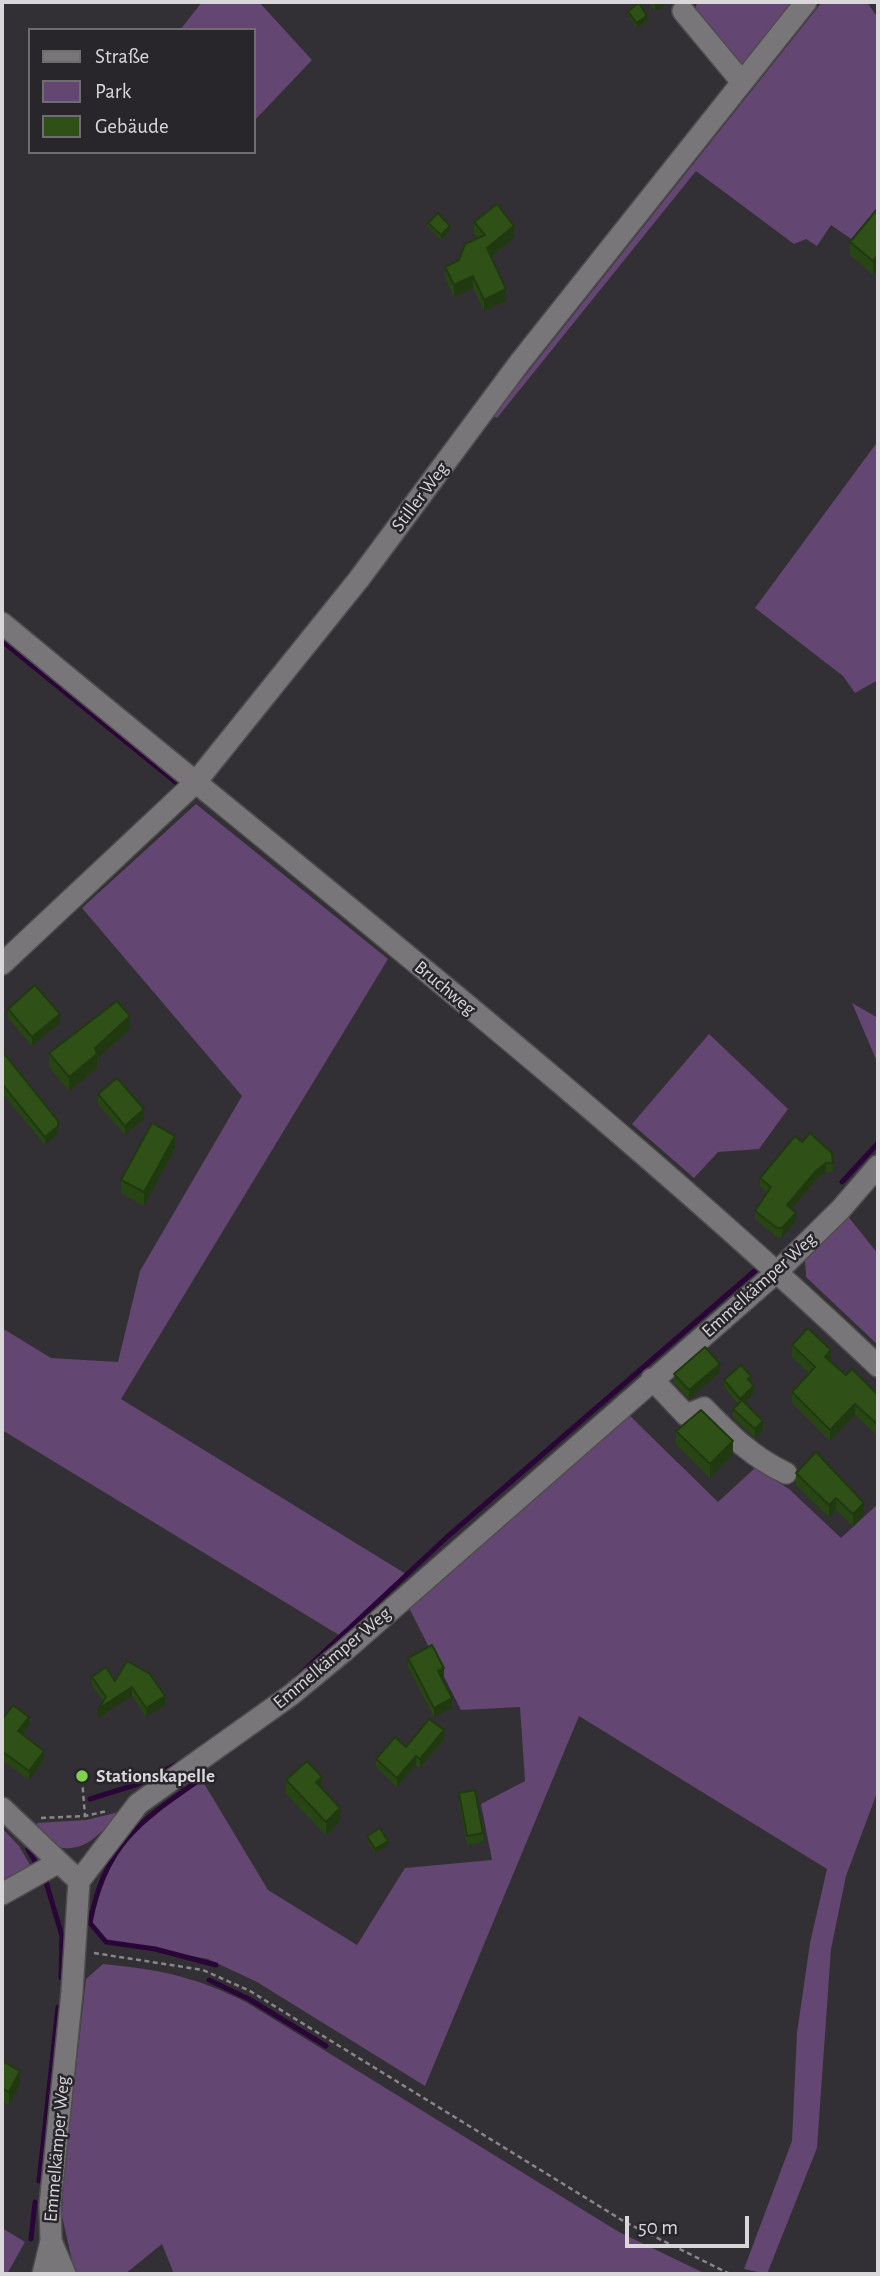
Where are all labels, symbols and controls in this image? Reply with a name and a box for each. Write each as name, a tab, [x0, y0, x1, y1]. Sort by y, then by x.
legend	[28, 28, 256, 154]
text: Straße	[95, 46, 149, 67]
text: Park	[95, 81, 131, 102]
text: Gebäude	[95, 116, 169, 137]
street label: Stiller Weg	[387, 458, 453, 536]
street label: Bruchweg	[410, 956, 480, 1020]
street label: Emmelkämper Weg	[697, 1228, 821, 1342]
street label: Emmelkämper Weg	[269, 1602, 395, 1714]
place label: Stationskapelle	[96, 1765, 215, 1787]
marker: Stationskapelle	[74, 1768, 90, 1784]
street label: Emmelkämper Weg	[39, 2075, 75, 2223]
scale bar	[628, 2202, 752, 2246]
text: 50 m	[638, 2217, 678, 2238]

